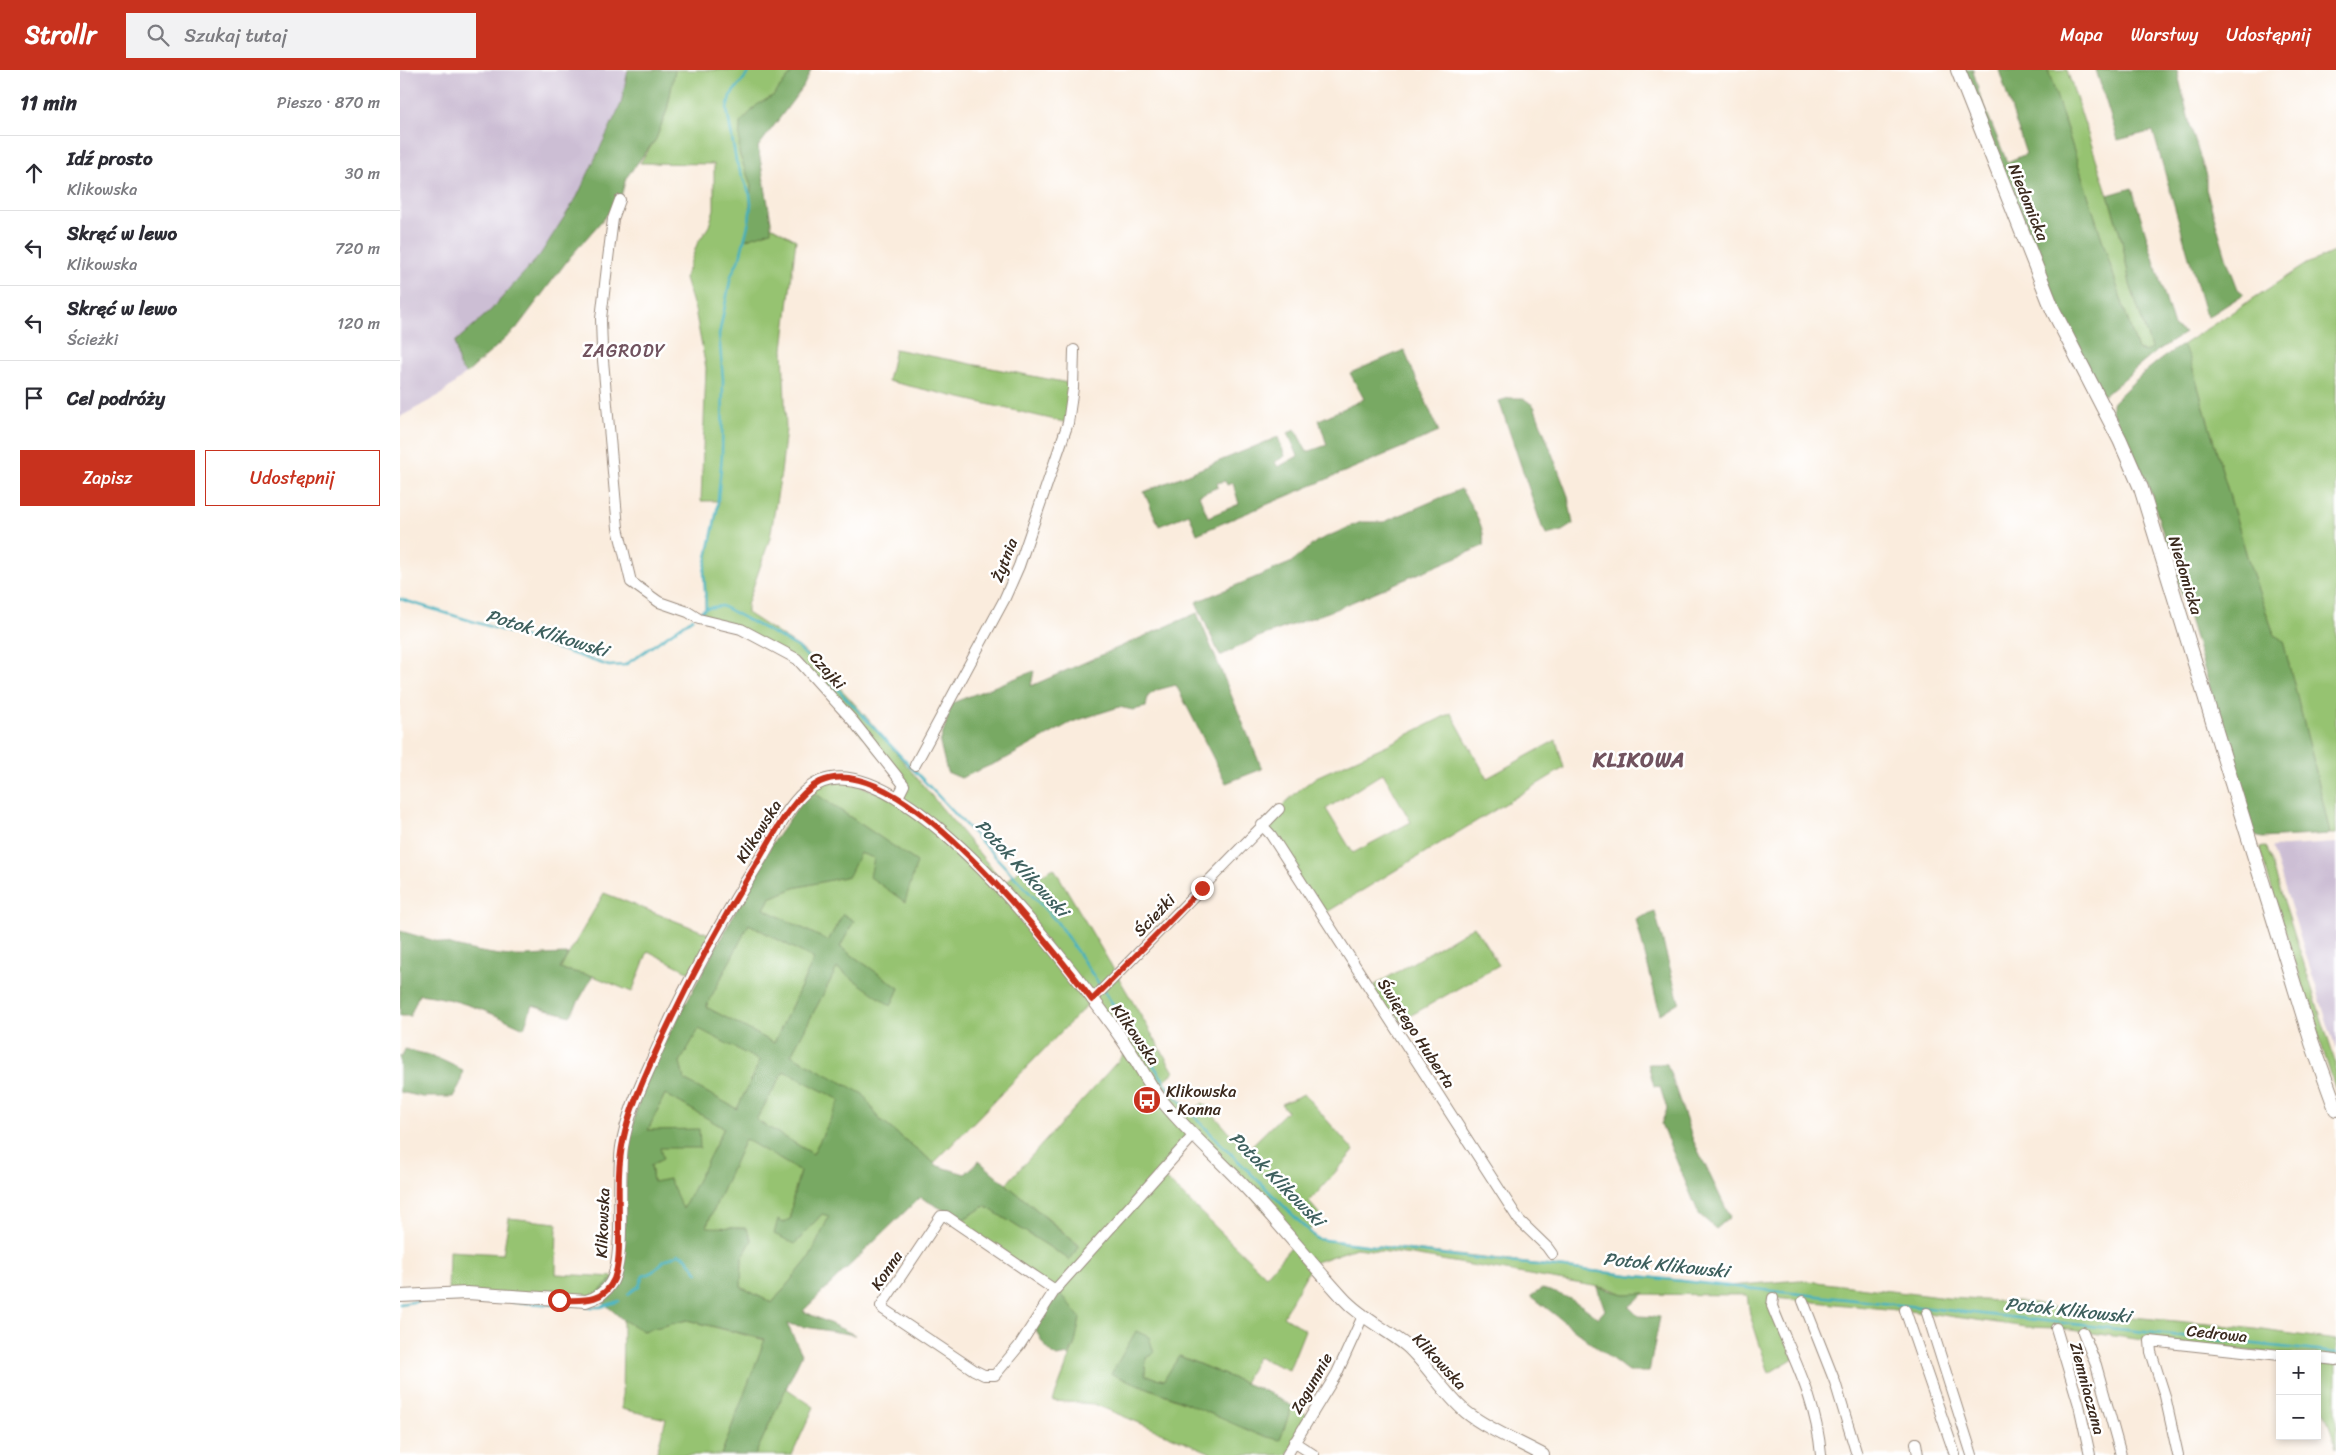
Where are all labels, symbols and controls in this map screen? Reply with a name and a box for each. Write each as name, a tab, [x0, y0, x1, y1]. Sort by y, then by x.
search box	[126, 13, 476, 58]
text: Strollr	[25, 14, 96, 56]
text: Szukaj tutaj	[184, 19, 287, 52]
text: Mapa	[2060, 19, 2103, 51]
text: Warstwy	[2131, 19, 2198, 51]
text: Udostępnij	[2226, 19, 2311, 51]
icon: search	[144, 21, 172, 49]
text: 11 min	[20, 84, 77, 122]
text: Pieszo · 870 m	[277, 88, 380, 117]
text: Idź prosto	[67, 142, 153, 175]
icon: ahead	[20, 159, 48, 187]
text: 30 m	[345, 159, 380, 188]
street label: Niedomicka	[2000, 159, 2058, 246]
text: Klikowska	[67, 175, 137, 204]
text: Skręć w lewo	[67, 217, 177, 250]
icon: left	[20, 234, 48, 262]
text: 720 m	[335, 234, 380, 263]
text: Klikowska	[67, 250, 137, 279]
text: Skręć w lewo	[67, 292, 177, 325]
icon: left	[20, 309, 48, 337]
text: 120 m	[337, 309, 380, 338]
text: Ścieżki	[67, 325, 118, 354]
district label: ZAGRODY	[583, 335, 665, 367]
text: Cel podróży	[67, 382, 165, 415]
icon: arrive	[20, 384, 48, 412]
button: Zapisz	[20, 450, 195, 506]
button: Udostępnij	[205, 450, 380, 506]
street label: Niedomicka	[2160, 532, 2212, 619]
street label: Żytnia	[983, 533, 1026, 586]
water label: Potok Klikowski	[482, 599, 615, 668]
street label: Czajki	[802, 644, 853, 697]
district label: KLIKOWA	[1592, 741, 1685, 779]
street label: Klikowska	[728, 794, 789, 869]
water label: Potok Klikowski	[968, 811, 1079, 928]
route end	[1191, 877, 1214, 900]
street label: Ścieżki	[1126, 886, 1183, 944]
street label: Świętego Huberta	[1370, 972, 1463, 1094]
street label: Klikowska	[1104, 997, 1168, 1071]
place label: Klikowska - Konna	[1166, 1077, 1236, 1124]
bus stop icon: Klikowska - Konna	[1132, 1085, 1162, 1115]
water label: Potok Klikowski	[1221, 1123, 1336, 1238]
street label: Klikowska	[587, 1187, 618, 1259]
street label: Konna	[862, 1243, 911, 1296]
water label: Potok Klikowski	[1602, 1243, 1734, 1288]
water label: Potok Klikowski	[2004, 1288, 2136, 1333]
route start	[548, 1289, 571, 1312]
street label: Cedrowa	[2185, 1316, 2249, 1351]
street label: Klikowska	[1405, 1326, 1474, 1397]
street label: Ziemniaczana	[2061, 1339, 2114, 1438]
street label: Zagumnie	[1282, 1347, 1341, 1420]
map controls	[2276, 1350, 2321, 1440]
button: +	[2276, 1350, 2321, 1395]
button: −	[2276, 1395, 2321, 1440]

